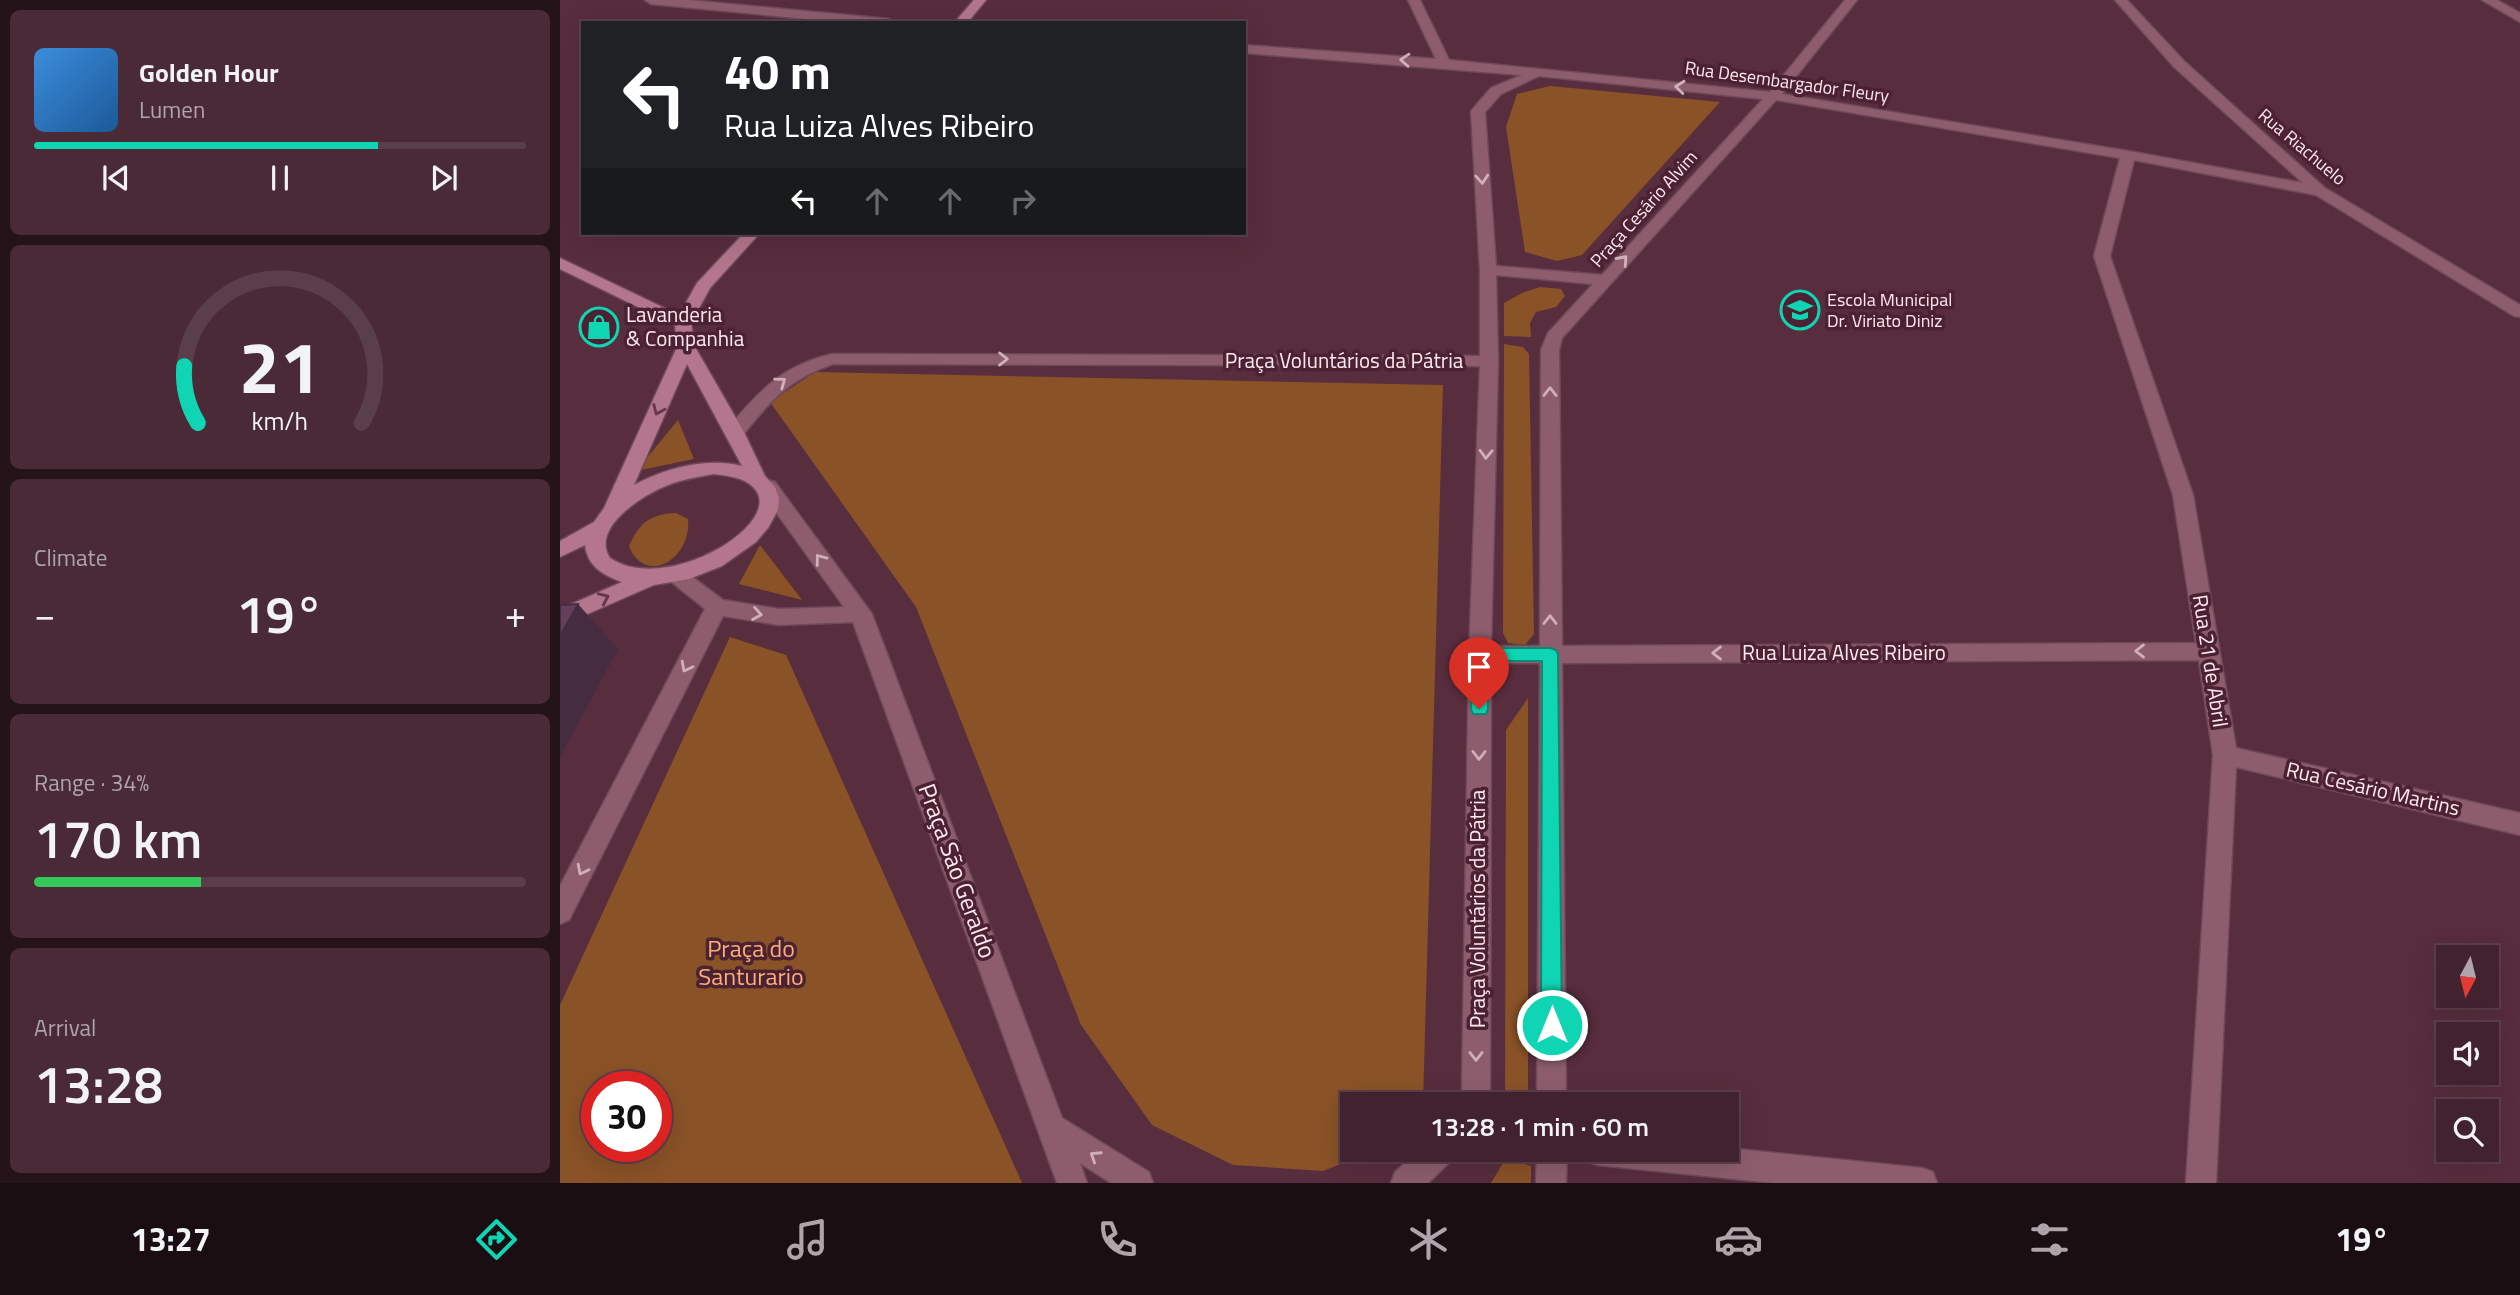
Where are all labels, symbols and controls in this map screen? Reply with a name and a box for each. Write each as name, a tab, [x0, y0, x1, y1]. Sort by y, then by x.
text: 40 m	[724, 33, 831, 108]
icon: left	[609, 49, 700, 140]
text: Golden Hour	[139, 53, 279, 92]
one-way arrow	[1399, 53, 1410, 68]
street label: Rua Desembargador Fleury	[1683, 54, 1891, 109]
one-way arrow	[1674, 79, 1686, 94]
text: Lumen	[139, 92, 205, 127]
text: Rua Luiza Alves Ribeiro	[724, 101, 1035, 149]
street label: Rua Riachuelo	[2252, 102, 2352, 191]
street label: Praça Cesário Alvim	[1584, 144, 1704, 273]
icon: previous	[97, 159, 135, 197]
icon: pause	[261, 159, 299, 197]
icon: next	[425, 159, 463, 197]
one-way arrow	[1474, 174, 1489, 185]
icon: left	[785, 182, 823, 220]
icon: ahead	[858, 182, 896, 220]
icon: ahead	[931, 182, 969, 220]
icon: right	[1004, 182, 1042, 220]
one-way arrow	[1615, 255, 1627, 268]
place label: Escola Municipal Dr. Viriato Diniz	[1827, 286, 1952, 334]
school or university icon: Escola Municipal Dr. Viriato Diniz	[1779, 289, 1821, 331]
place label: Lavanderia & Companhia	[626, 298, 745, 354]
shop icon: Lavanderia & Companhia	[578, 306, 620, 348]
text: 21	[239, 311, 321, 421]
street label: Praça Voluntários da Pátria	[1225, 344, 1464, 376]
one-way arrow	[998, 351, 1009, 367]
one-way arrow	[773, 378, 786, 390]
one-way arrow	[1542, 386, 1558, 397]
text: km/h	[252, 402, 308, 440]
one-way arrow	[652, 403, 666, 415]
one-way arrow	[1479, 449, 1494, 460]
text: Climate	[34, 540, 107, 575]
one-way arrow	[816, 554, 829, 567]
text: 19°	[236, 574, 324, 653]
text: −	[34, 585, 55, 643]
text: +	[505, 585, 526, 643]
one-way arrow	[597, 592, 609, 606]
street label: Rua 21 de Abril	[2185, 592, 2237, 729]
one-way arrow	[751, 606, 763, 621]
one-way arrow	[1542, 614, 1558, 624]
street label: Rua Luiza Alves Ribeiro	[1742, 636, 1946, 668]
pin	[1449, 637, 1509, 709]
one-way arrow	[2135, 643, 2145, 659]
one-way arrow	[1711, 645, 1722, 661]
icon: arrive	[1460, 648, 1498, 686]
one-way arrow	[680, 660, 694, 673]
one-way arrow	[1471, 750, 1487, 761]
street label: Rua Cesário Martins	[2283, 752, 2463, 824]
text: Range · 34%	[34, 765, 149, 800]
street label: Praça São Geraldo	[910, 778, 1006, 963]
street label: Praça Voluntários da Pátria	[1461, 789, 1493, 1028]
text: 170 km	[34, 799, 202, 878]
one-way arrow	[576, 863, 590, 875]
park label: Praça do Santurario	[698, 930, 804, 994]
north arrow	[2436, 945, 2499, 1008]
map controls	[2436, 945, 2499, 1162]
position arrow	[1515, 988, 1589, 1062]
text: Arrival	[34, 1010, 96, 1045]
button: sound	[2436, 1022, 2499, 1085]
text: 13:28	[34, 1044, 163, 1123]
one-way arrow	[1469, 1051, 1484, 1062]
speed limit sign: 30	[581, 1071, 672, 1162]
button: search	[2436, 1099, 2499, 1162]
text: 13:28 · 1 min · 60 m	[1430, 1107, 1649, 1146]
one-way arrow	[1090, 1151, 1103, 1164]
text: 13:27	[131, 1215, 211, 1263]
icon: directions	[472, 1215, 521, 1264]
icon: music	[783, 1215, 832, 1264]
icon: phone	[1093, 1215, 1142, 1264]
icon: climate	[1404, 1215, 1453, 1264]
icon: car	[1714, 1215, 1763, 1264]
icon: filters	[2025, 1215, 2074, 1264]
text: 19°	[2335, 1215, 2389, 1263]

